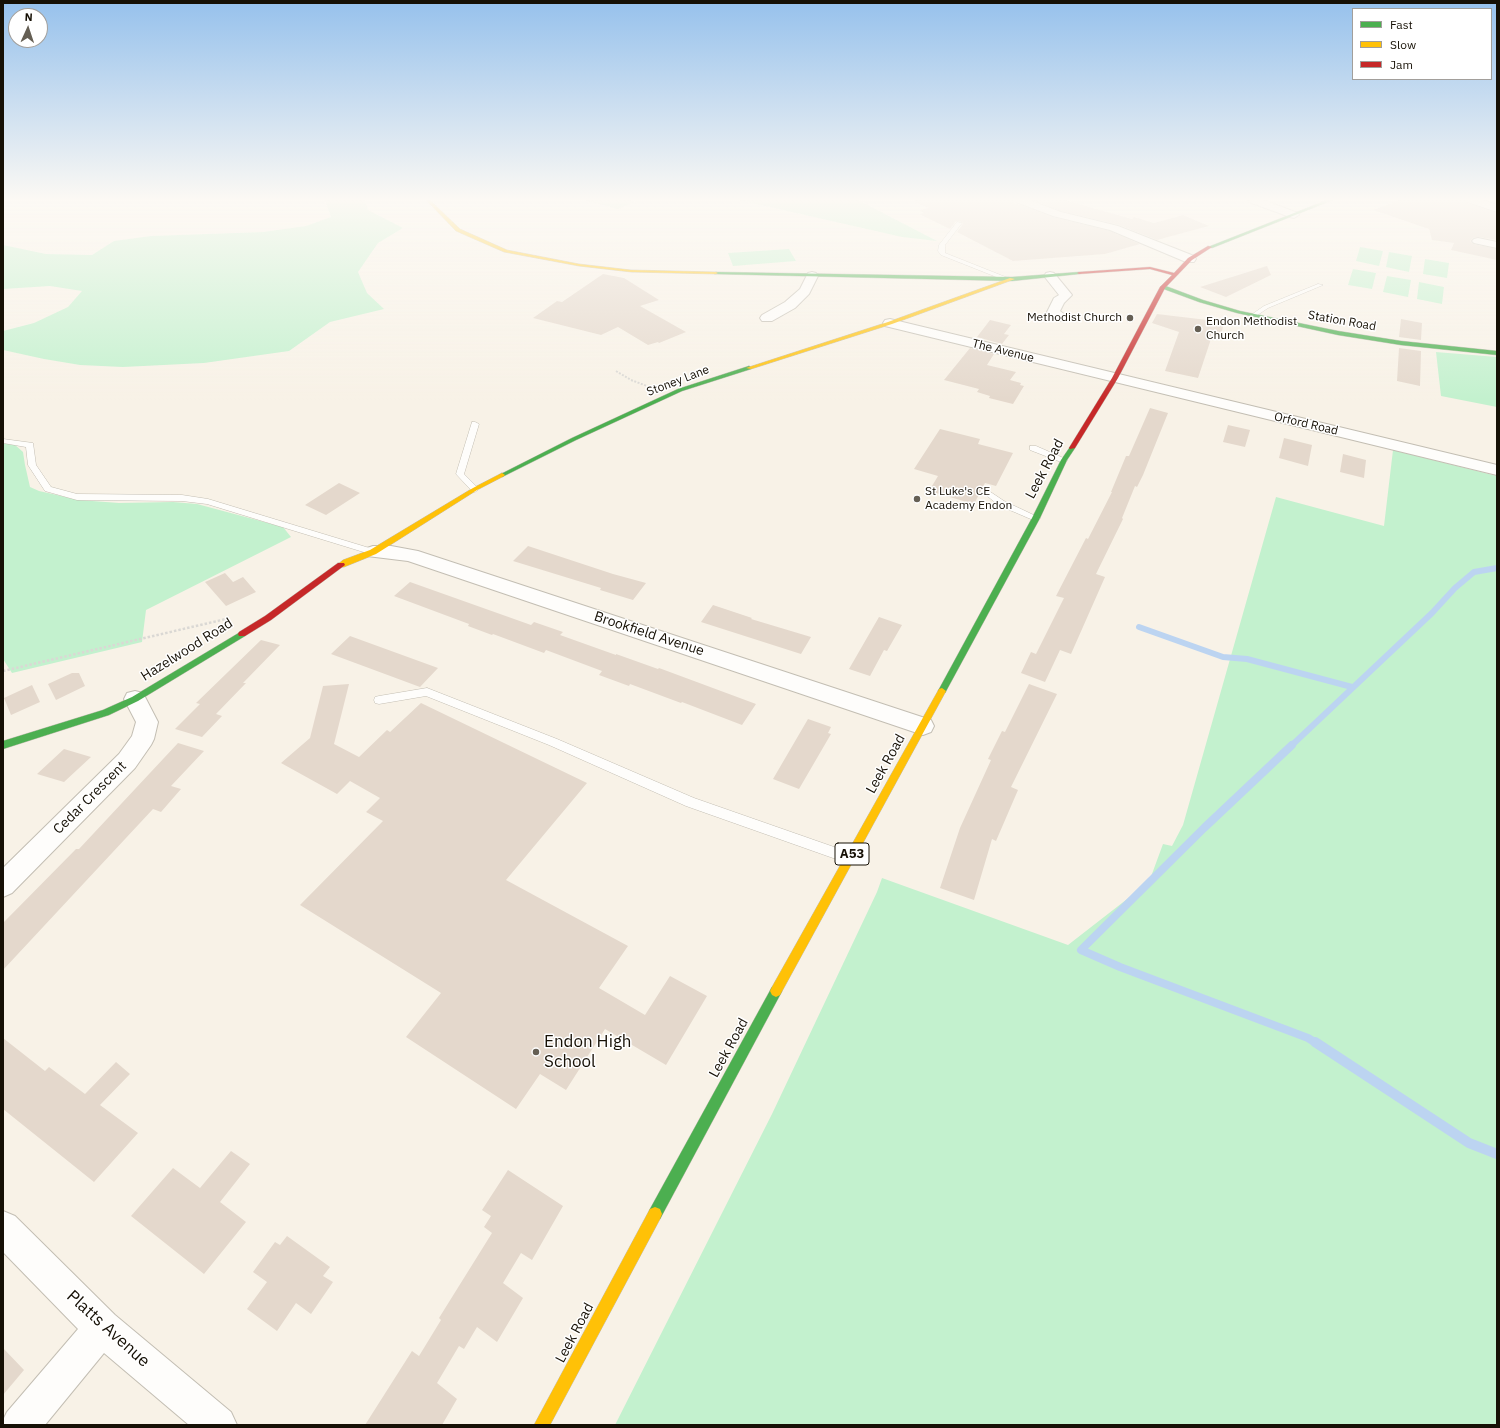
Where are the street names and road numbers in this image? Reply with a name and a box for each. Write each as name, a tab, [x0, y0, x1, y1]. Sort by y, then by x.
street label: Station Road	[1307, 308, 1377, 334]
street label: The Avenue	[971, 336, 1035, 366]
street label: Stoney Lane	[645, 362, 711, 400]
street label: Orford Road	[1273, 410, 1339, 438]
street label: Leek Road	[1022, 436, 1068, 502]
street label: Brookfield Avenue	[592, 608, 706, 660]
street label: Hazelwood Road	[138, 615, 236, 685]
street label: Leek Road	[863, 731, 909, 797]
street label: Cedar Crescent	[50, 758, 130, 838]
road number: A53	[835, 843, 869, 865]
street label: Leek Road	[706, 1015, 752, 1081]
street label: Platts Avenue	[62, 1286, 154, 1372]
street label: Leek Road	[552, 1300, 598, 1366]

